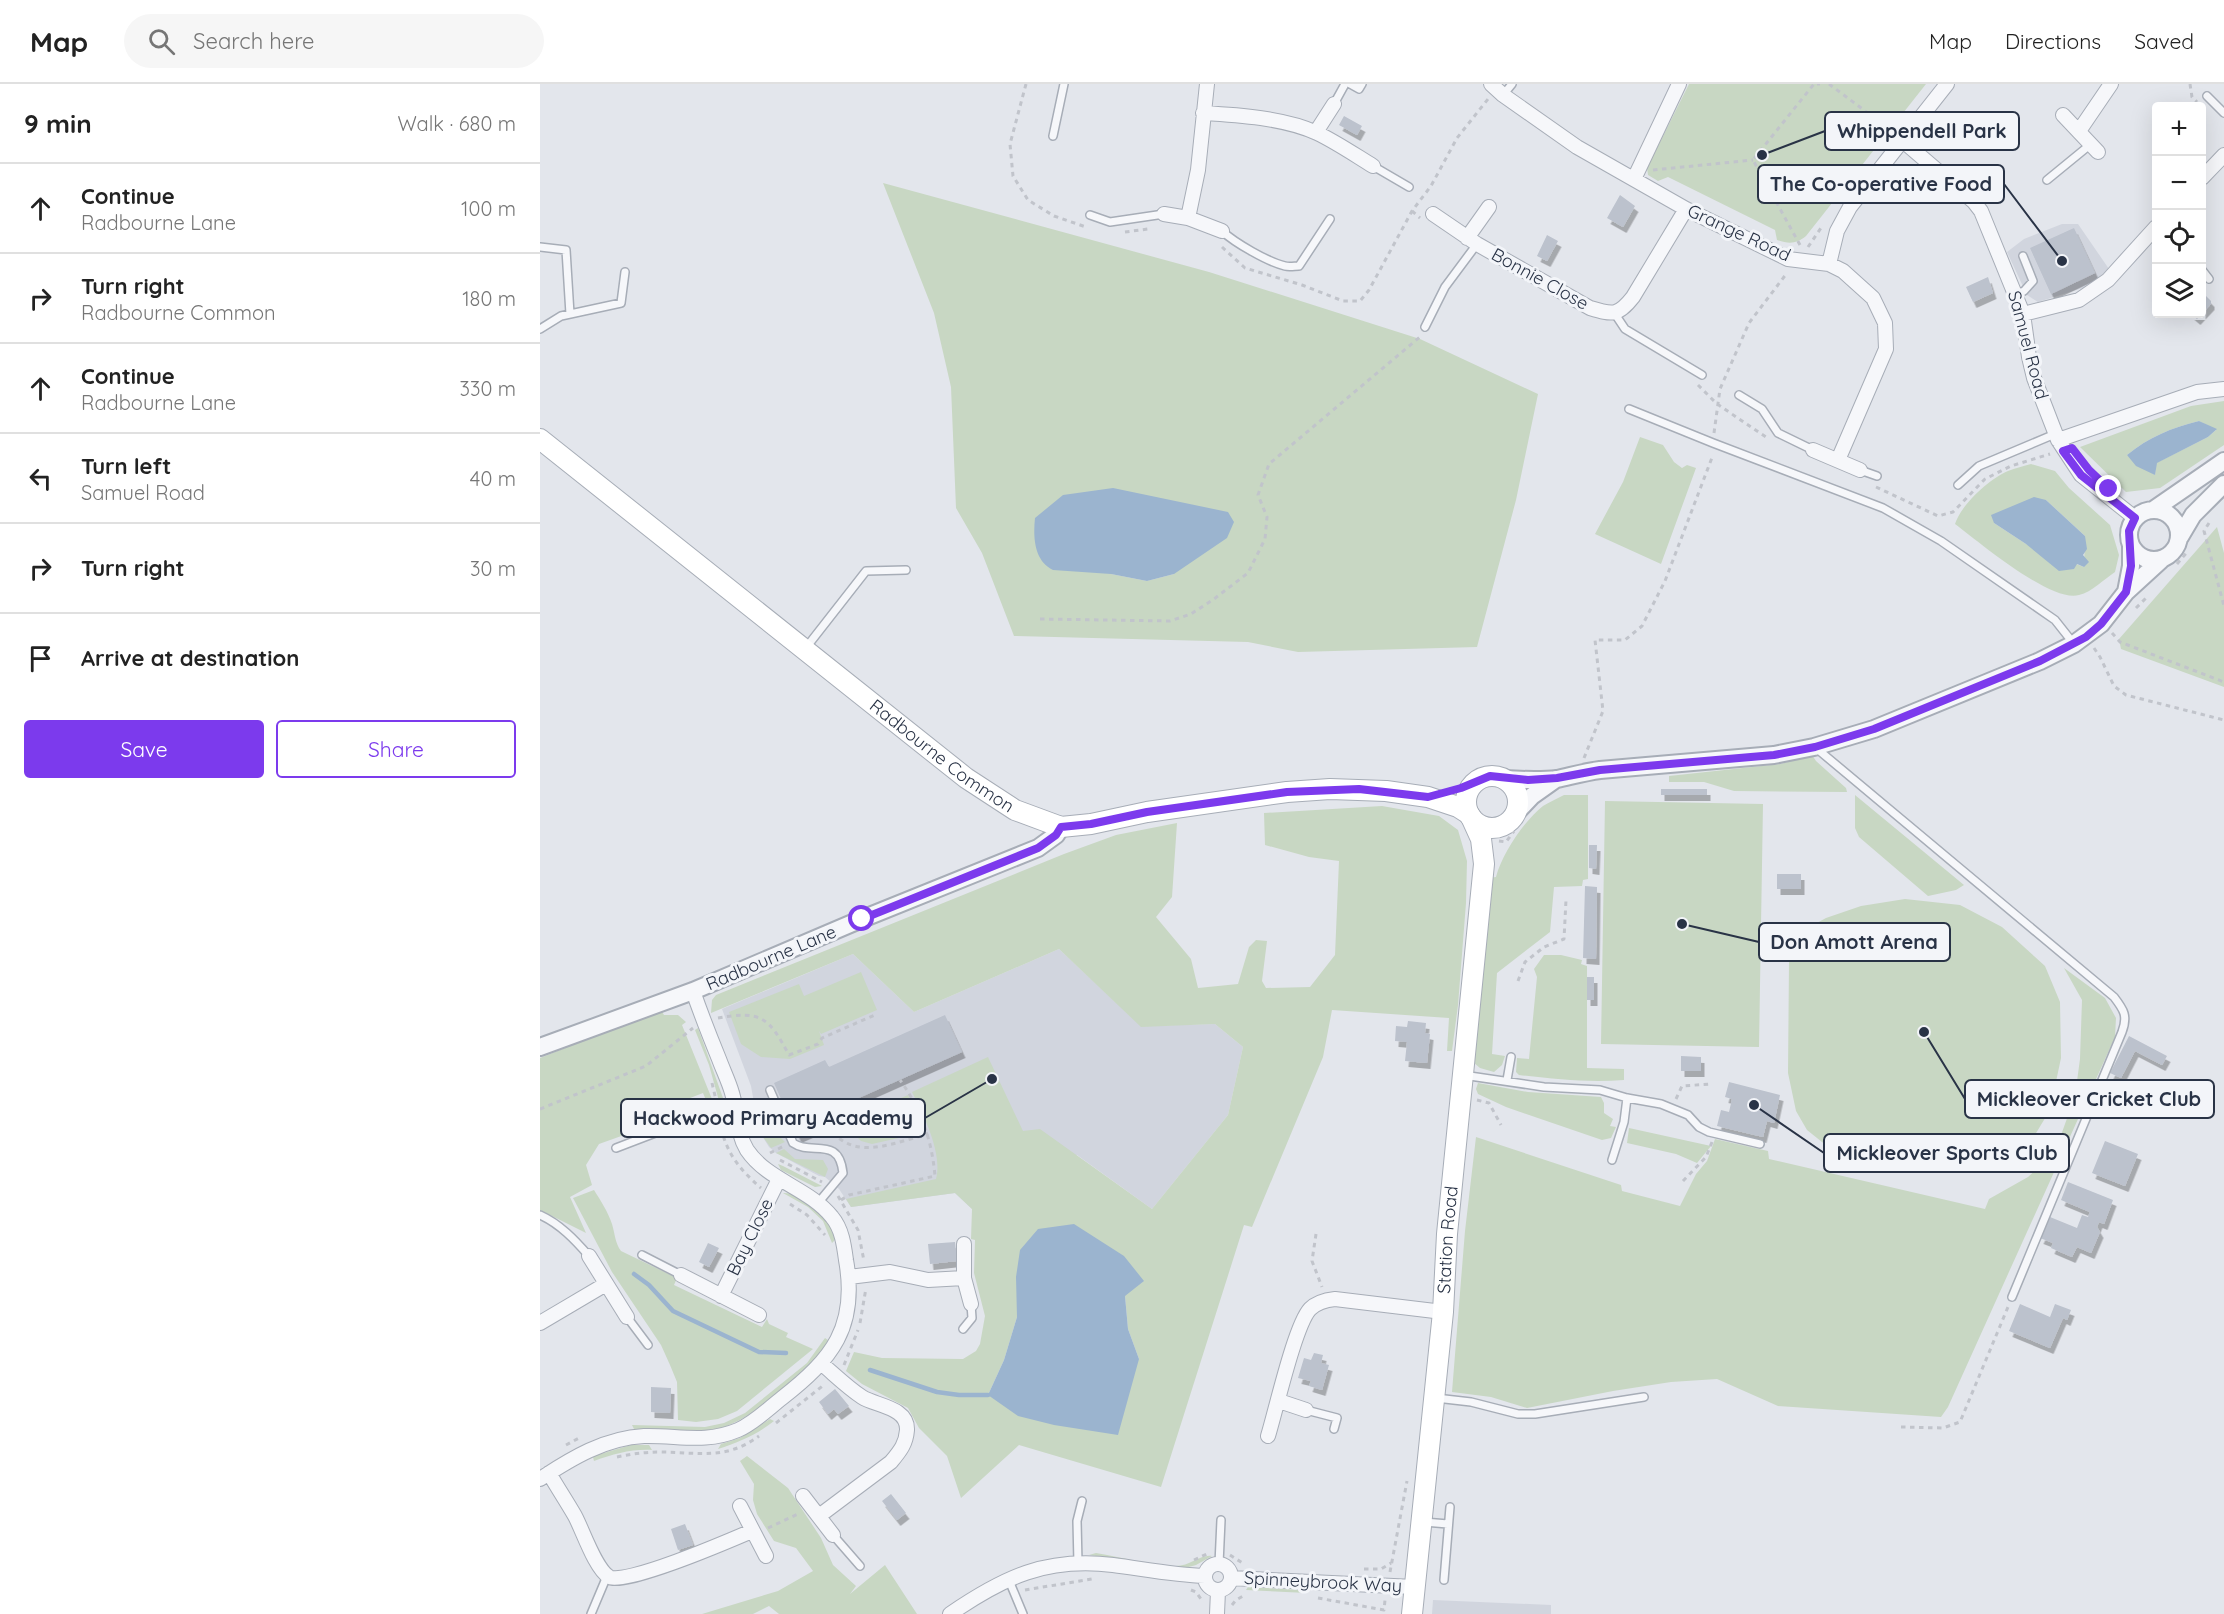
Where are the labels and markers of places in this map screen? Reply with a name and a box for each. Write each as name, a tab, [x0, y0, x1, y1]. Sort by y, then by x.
callout: Whippendell Park	[1825, 112, 2019, 150]
callout: The Co-operative Food	[1758, 165, 2004, 203]
callout: Don Amott Arena	[1759, 923, 1950, 961]
callout: Mickleover Cricket Club	[1965, 1080, 2214, 1118]
callout: Hackwood Primary Academy	[621, 1099, 925, 1137]
callout: Mickleover Sports Club	[1824, 1134, 2069, 1172]

